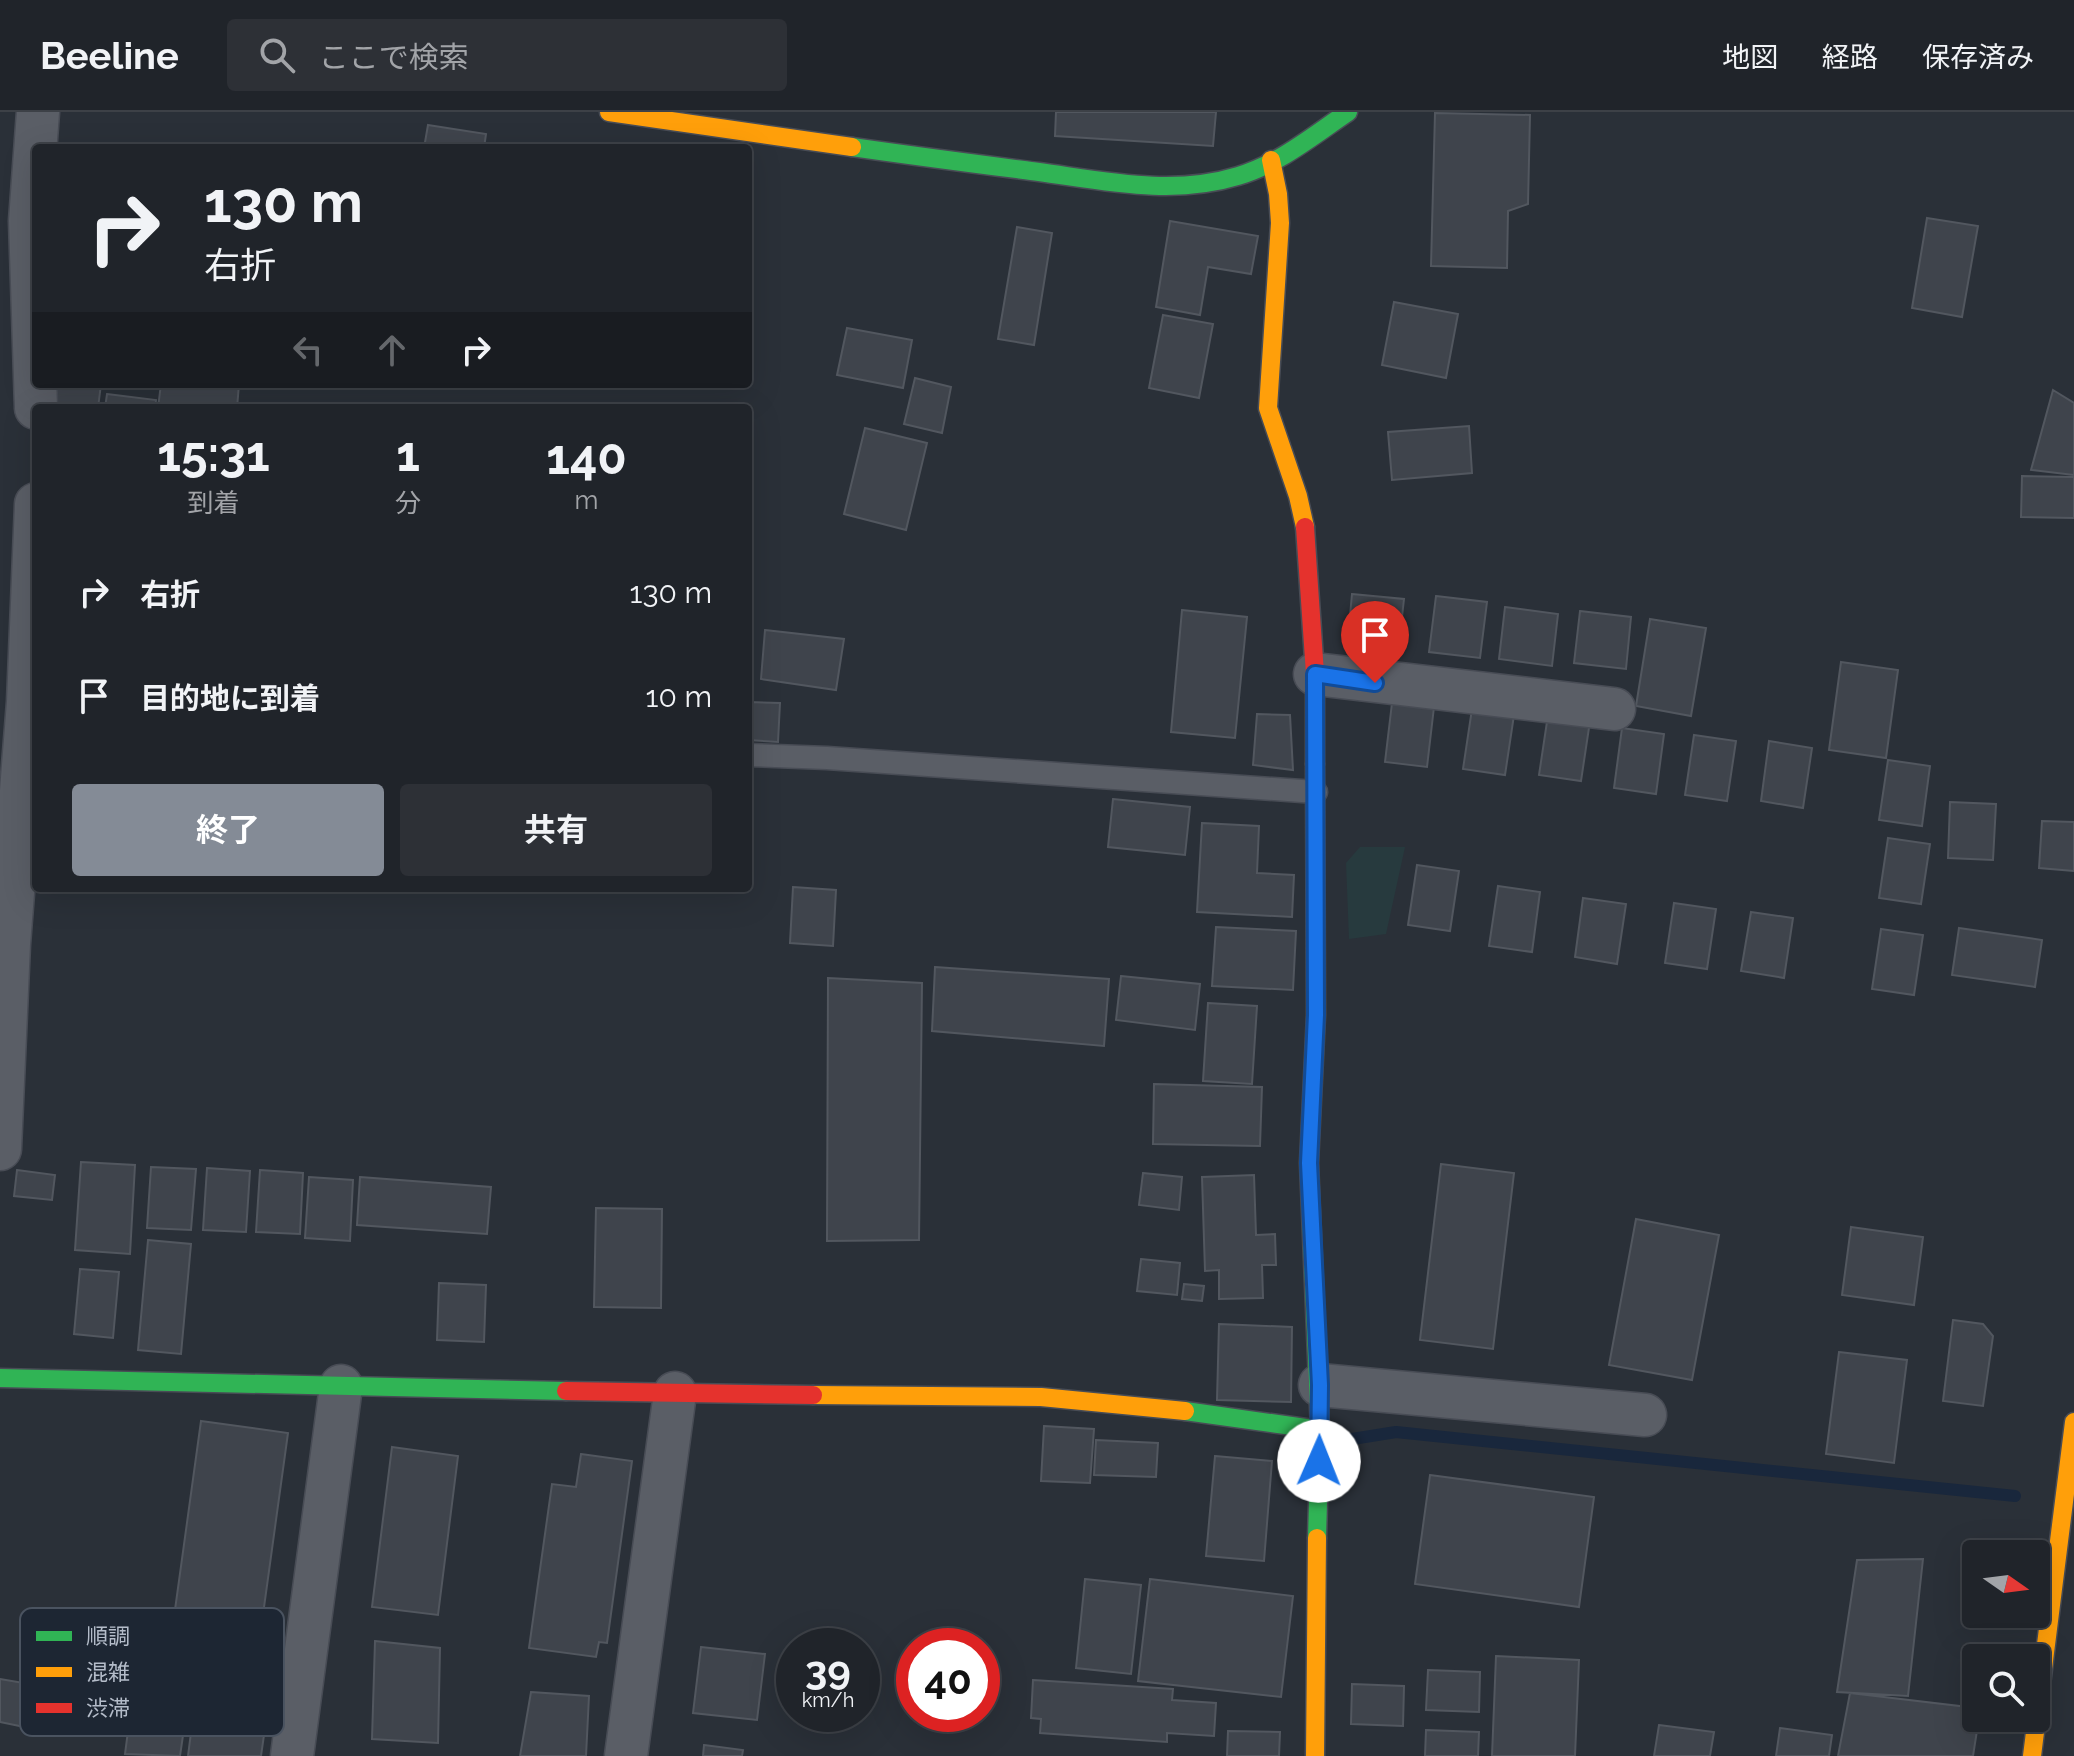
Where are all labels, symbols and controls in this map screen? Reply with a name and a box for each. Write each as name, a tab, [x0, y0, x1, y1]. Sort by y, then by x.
search box	[227, 19, 787, 91]
text: Beeline	[40, 33, 179, 78]
icon: search	[255, 33, 299, 77]
text: ここで検索	[319, 40, 469, 75]
text: 地図	[1722, 41, 1778, 74]
text: 経路	[1822, 41, 1878, 74]
text: 保存済み	[1922, 41, 2034, 74]
text: 130 m	[204, 169, 363, 235]
icon: right	[72, 176, 176, 280]
text: 右折	[204, 244, 276, 286]
icon: left	[286, 328, 330, 372]
icon: ahead	[370, 328, 414, 372]
icon: right	[454, 328, 498, 372]
text: 15:31	[157, 426, 270, 482]
text: 1	[396, 426, 420, 482]
text: 140	[546, 429, 627, 485]
text: m	[575, 485, 598, 515]
text: 到着	[187, 488, 240, 518]
text: 分	[395, 488, 421, 518]
icon: right	[72, 570, 116, 614]
text: 130 m	[630, 575, 712, 610]
text: 右折	[140, 577, 200, 612]
pin	[1341, 601, 1409, 683]
icon: arrive	[1353, 613, 1397, 657]
icon: arrive	[72, 674, 116, 718]
text: 10 m	[646, 679, 712, 714]
text: 目的地に到着	[140, 681, 320, 716]
button: 終了	[72, 784, 384, 876]
button: 共有	[400, 784, 712, 876]
position arrow	[1277, 1419, 1361, 1503]
north arrow	[1962, 1540, 2050, 1628]
map controls	[1962, 1540, 2050, 1732]
legend	[20, 1608, 284, 1736]
text: 順調	[86, 1623, 130, 1649]
speed limit sign: 40	[896, 1628, 1000, 1732]
button: search	[1962, 1644, 2050, 1732]
text: 39	[805, 1646, 851, 1693]
text: 混雑	[86, 1659, 130, 1685]
text: km/h	[802, 1688, 854, 1712]
text: 渋滞	[86, 1695, 130, 1721]

